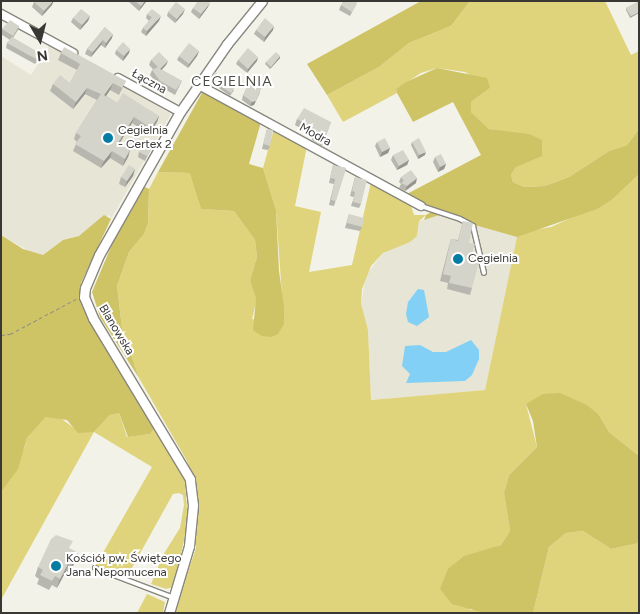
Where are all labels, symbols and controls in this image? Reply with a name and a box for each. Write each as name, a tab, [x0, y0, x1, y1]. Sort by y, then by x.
north arrow	[15, 15, 65, 65]
text: N	[36, 46, 49, 65]
street label: Łączna	[129, 67, 169, 97]
district label: CEGIELNIA	[190, 74, 274, 90]
street label: Modra	[297, 120, 333, 150]
place label: Cegielnia - Certex 2	[118, 124, 172, 152]
marker: Cegielnia - Certex 2	[102, 132, 114, 144]
place label: Cegielnia	[468, 252, 518, 266]
marker: Cegielnia	[452, 253, 464, 265]
street label: Blanowska	[95, 302, 137, 358]
place label: Kościół pw. Świętego Jana Nepomucena	[66, 552, 181, 580]
marker: Kościół pw. Świętego Jana Nepomucena	[50, 560, 62, 572]

